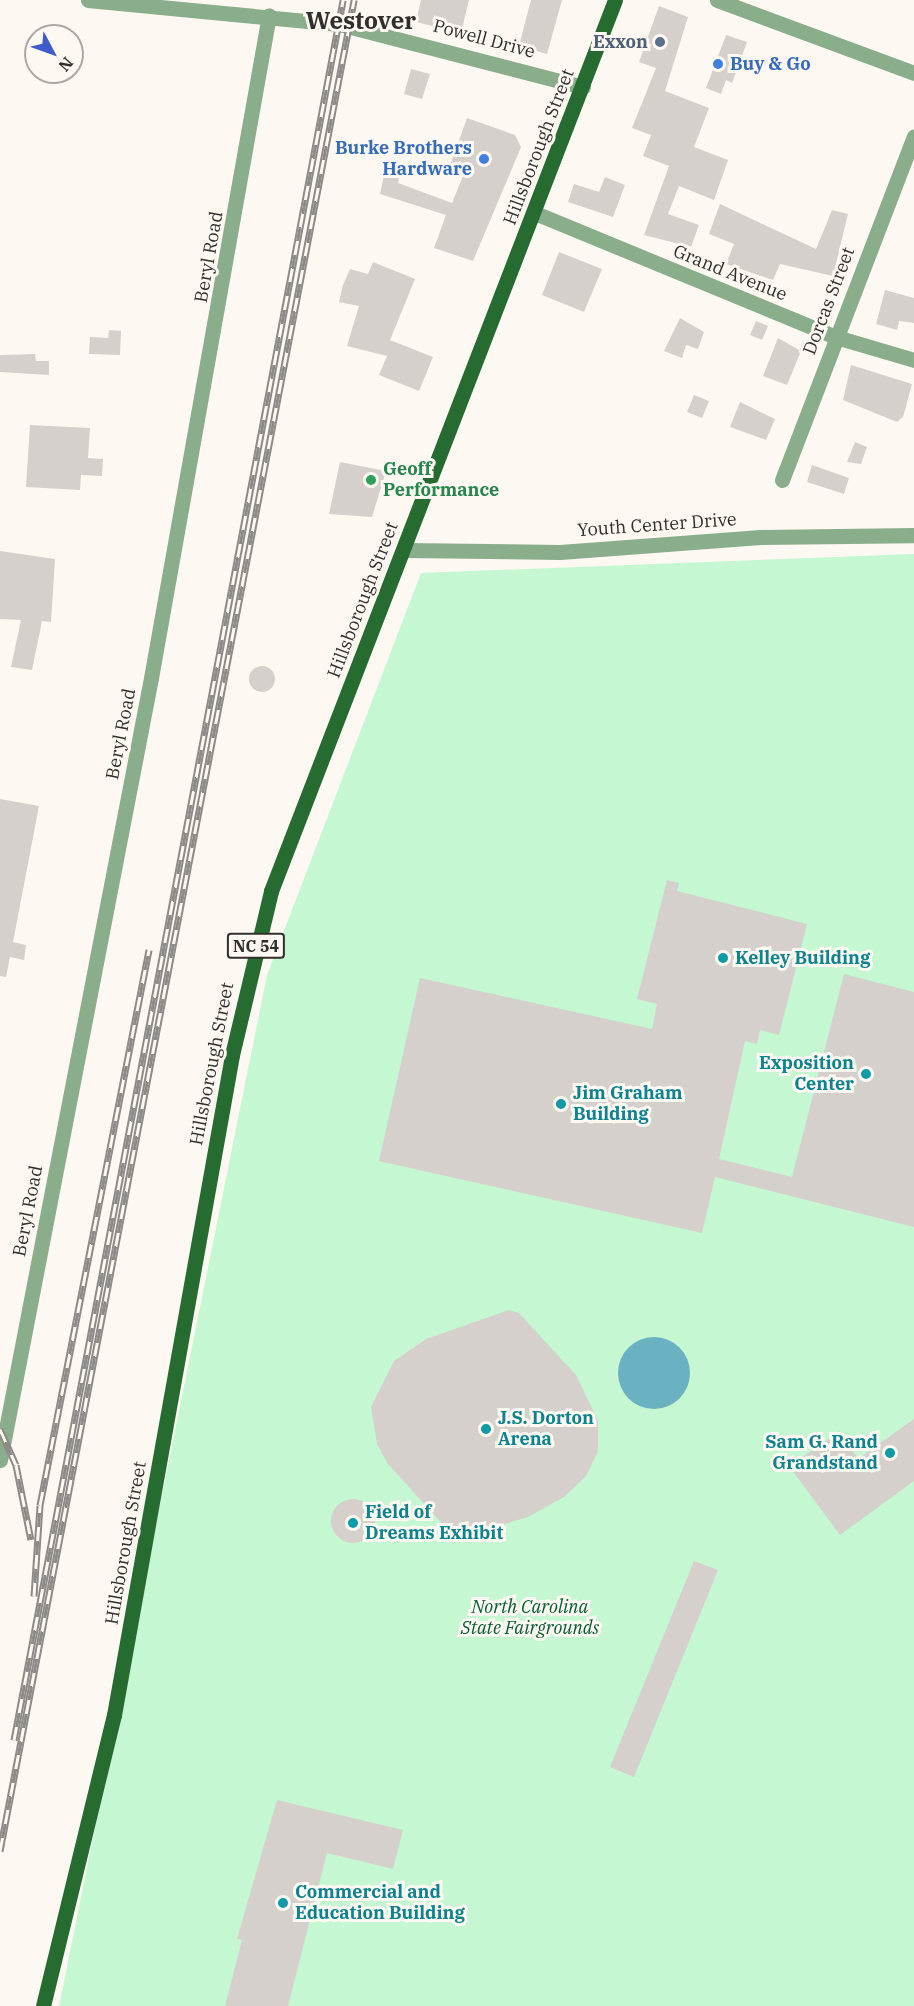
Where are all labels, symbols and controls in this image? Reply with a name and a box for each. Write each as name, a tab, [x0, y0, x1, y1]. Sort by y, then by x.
district label: Westover	[306, 7, 416, 35]
street label: Powell Drive	[431, 15, 537, 63]
north arrow	[24, 24, 84, 84]
place label: Exxon	[593, 31, 648, 53]
marker: Exxon	[653, 35, 667, 49]
text: N	[54, 53, 78, 76]
place label: Buy & Go	[730, 53, 811, 75]
marker: Buy & Go	[711, 57, 725, 71]
street label: Hillsborough Street	[499, 66, 579, 228]
place label: Burke Brothers Hardware	[335, 138, 472, 180]
marker: Burke Brothers Hardware	[477, 152, 491, 166]
street label: Beryl Road	[190, 210, 228, 304]
street label: Grand Avenue	[670, 240, 790, 306]
street label: Dorcas Street	[799, 244, 859, 358]
place label: Geoff Performance	[383, 459, 499, 502]
marker: Geoff Performance	[364, 473, 378, 487]
street label: Youth Center Drive	[577, 509, 737, 541]
street label: Hillsborough Street	[323, 519, 403, 681]
street label: Beryl Road	[102, 687, 140, 781]
road number: NC 54	[226, 933, 286, 959]
place label: Kelley Building	[735, 947, 870, 969]
marker: Kelley Building	[716, 951, 730, 965]
street label: Hillsborough Street	[186, 981, 238, 1147]
place label: Exposition Center	[759, 1053, 854, 1096]
marker: Exposition Center	[859, 1067, 873, 1081]
place label: Jim Graham Building	[573, 1083, 683, 1126]
marker: Jim Graham Building	[554, 1097, 568, 1111]
street label: Beryl Road	[9, 1164, 47, 1258]
place label: J.S. Dorton Arena	[498, 1408, 594, 1450]
marker: J.S. Dorton Arena	[479, 1422, 493, 1436]
place label: Sam G. Rand Grandstand	[765, 1432, 878, 1474]
marker: Sam G. Rand Grandstand	[883, 1446, 897, 1460]
street label: Hillsborough Street	[101, 1460, 151, 1626]
place label: Field of Dreams Exhibit	[365, 1502, 503, 1544]
marker: Field of Dreams Exhibit	[346, 1516, 360, 1530]
park label: North Carolina State Fairgrounds	[461, 1597, 599, 1640]
place label: Commercial and Education Building	[295, 1882, 465, 1924]
marker: Commercial and Education Building	[276, 1896, 290, 1910]

